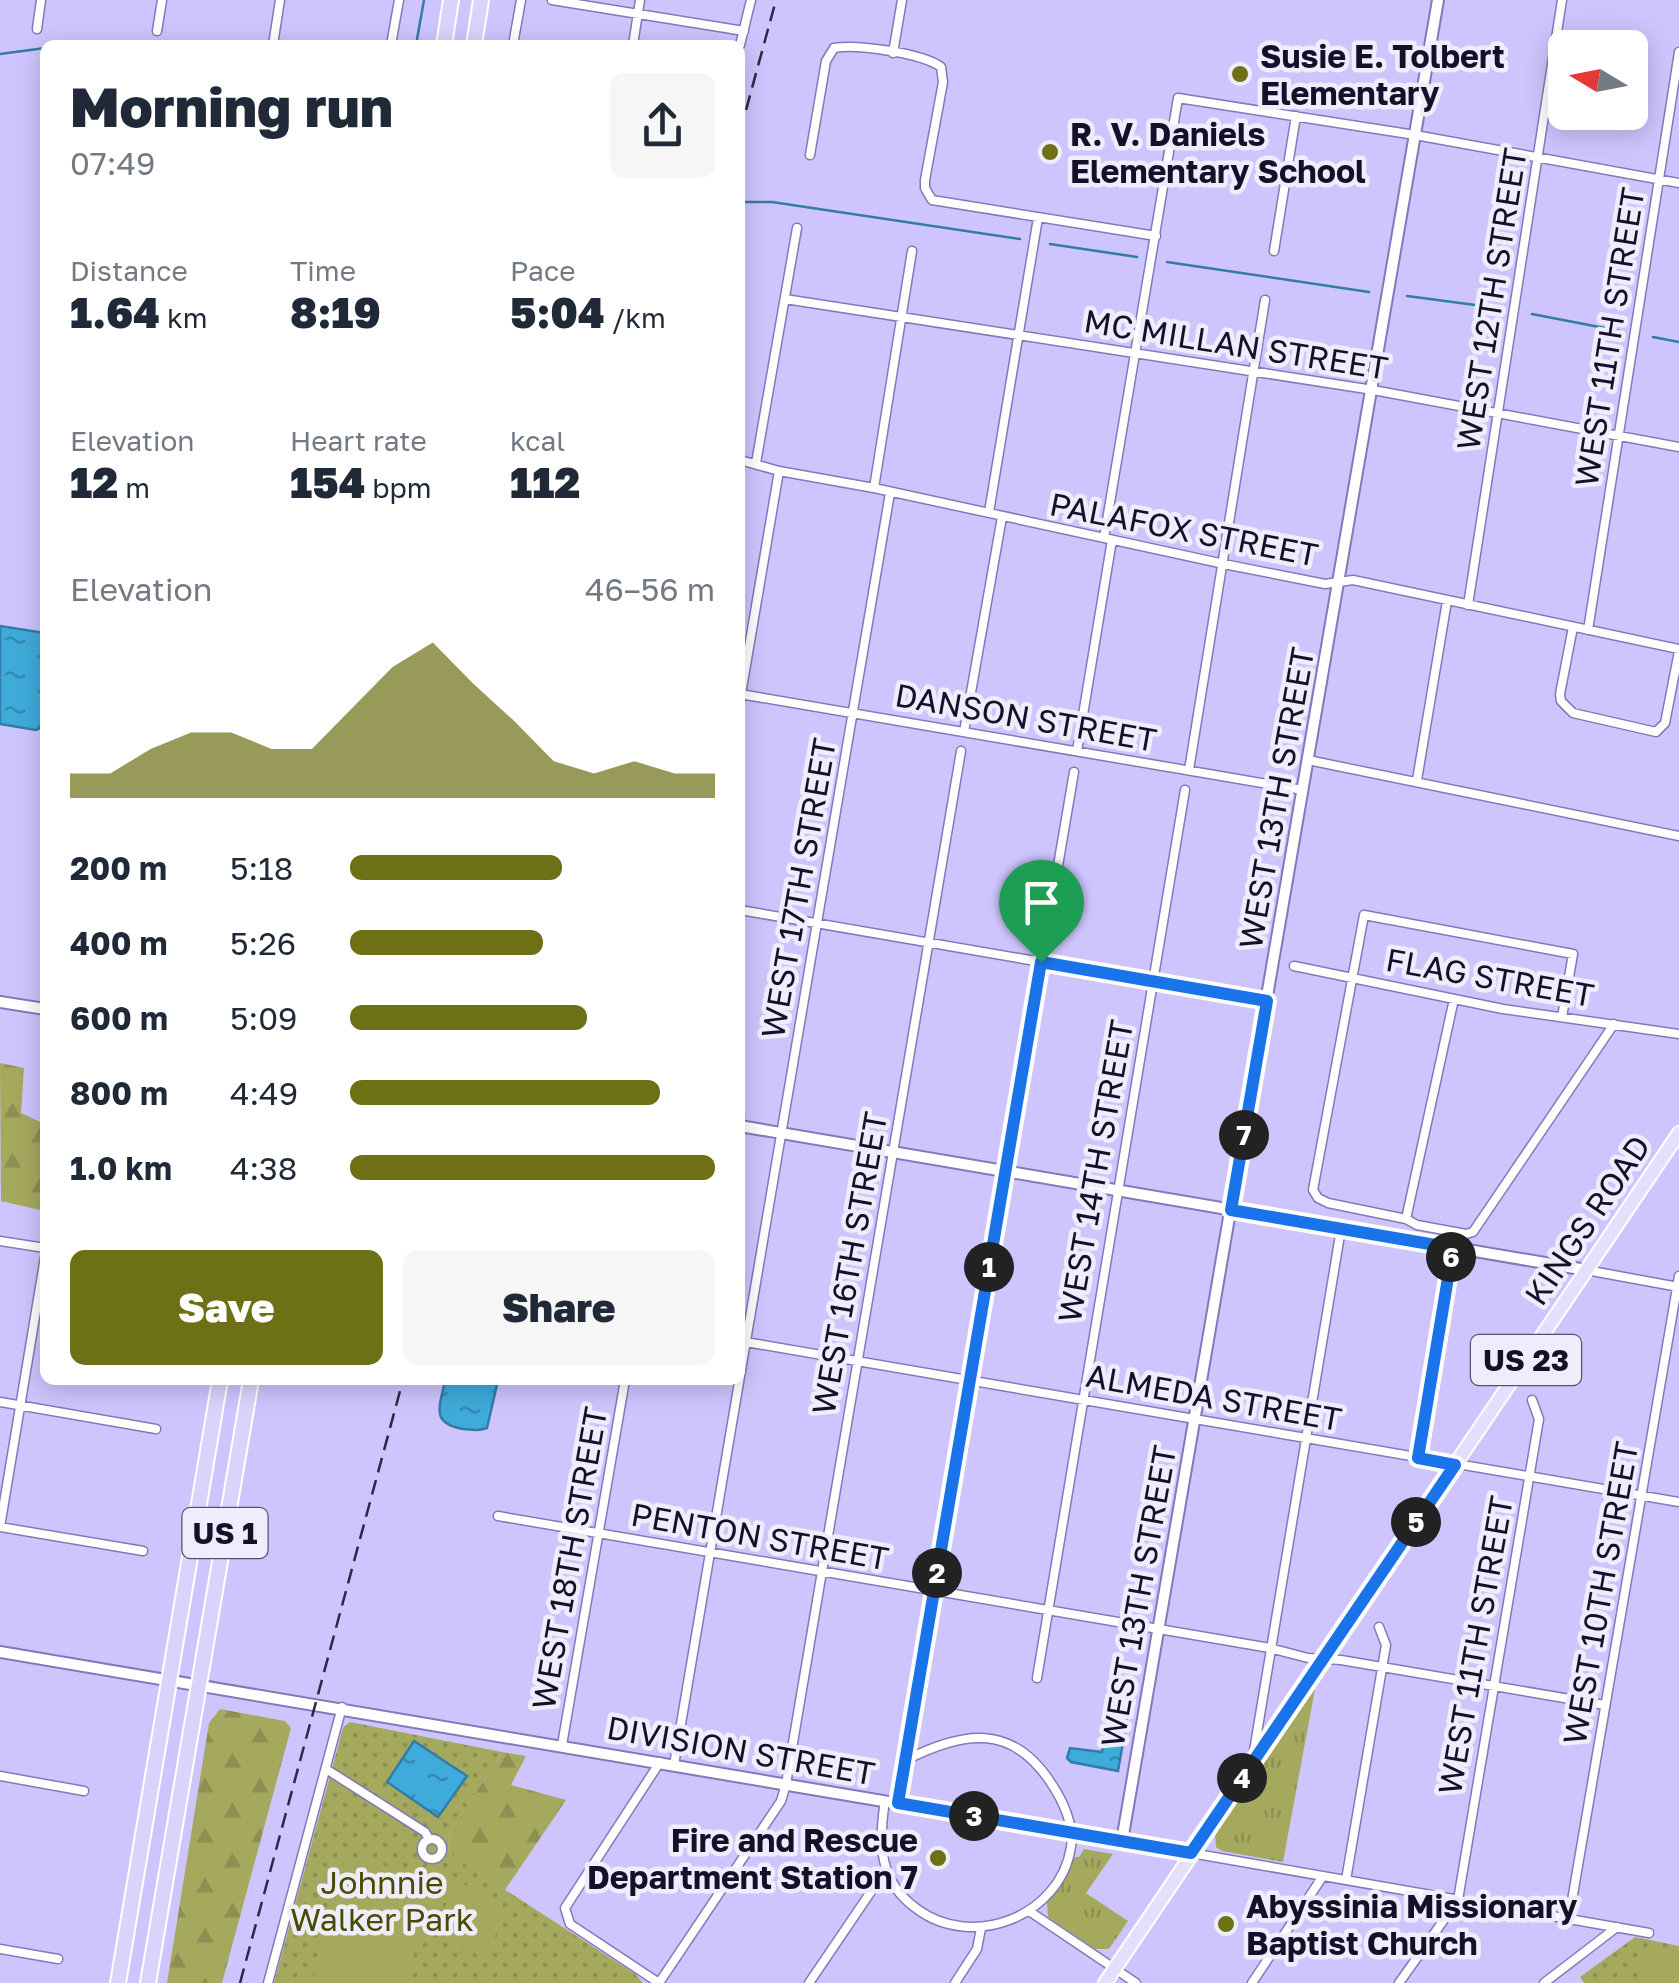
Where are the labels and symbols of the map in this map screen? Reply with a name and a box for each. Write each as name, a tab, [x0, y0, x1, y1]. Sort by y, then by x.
north arrow	[1548, 30, 1648, 130]
place label: Susie E. Tolbert Elementary	[1260, 37, 1505, 112]
marker: Susie E. Tolbert Elementary	[1229, 63, 1251, 85]
place label: R. V. Daniels Elementary School	[1070, 115, 1366, 190]
marker: R. V. Daniels Elementary School	[1039, 141, 1061, 163]
street label: WEST 12TH STREET	[1448, 145, 1534, 453]
street label: WEST 11TH STREET	[1567, 185, 1651, 489]
street label: MC MILLAN STREET	[1081, 301, 1391, 387]
street label: PALAFOX STREET	[1047, 484, 1322, 574]
street label: WEST 13TH STREET	[1231, 644, 1321, 952]
street label: DANSON STREET	[892, 675, 1160, 759]
street label: WEST 17TH STREET	[753, 735, 843, 1041]
pin	[999, 860, 1084, 963]
street label: FLAG STREET	[1383, 940, 1597, 1014]
street label: WEST 14TH STREET	[1050, 1017, 1140, 1325]
street label: WEST 16TH STREET	[804, 1109, 894, 1417]
pin: 7	[1219, 1110, 1269, 1160]
street label: KINGS ROAD	[1516, 1128, 1658, 1312]
pin: 6	[1426, 1232, 1476, 1282]
pin: 1	[964, 1242, 1014, 1292]
road number: US 23	[1471, 1335, 1581, 1385]
street label: ALMEDA STREET	[1083, 1356, 1345, 1438]
street label: WEST 18TH STREET	[524, 1404, 614, 1712]
street label: WEST 10TH STREET	[1555, 1439, 1645, 1747]
street label: WEST 13TH STREET	[1093, 1442, 1183, 1750]
street label: WEST 11TH STREET	[1430, 1493, 1520, 1797]
street label: PENTON STREET	[628, 1495, 892, 1577]
pin: 5	[1391, 1497, 1441, 1547]
road number: US 1	[182, 1508, 268, 1558]
pin: 2	[912, 1548, 962, 1598]
street label: DIVISION STREET	[604, 1708, 878, 1792]
pin: 4	[1217, 1753, 1267, 1803]
pin: 3	[949, 1791, 999, 1841]
place label: Fire and Rescue Department Station 7	[587, 1821, 918, 1896]
marker: Fire and Rescue Department Station 7	[927, 1847, 949, 1869]
park label: Johnnie Walker Park	[290, 1863, 474, 1938]
place label: Abyssinia Missionary Baptist Church	[1246, 1887, 1577, 1962]
marker: Abyssinia Missionary Baptist Church	[1215, 1913, 1237, 1935]

